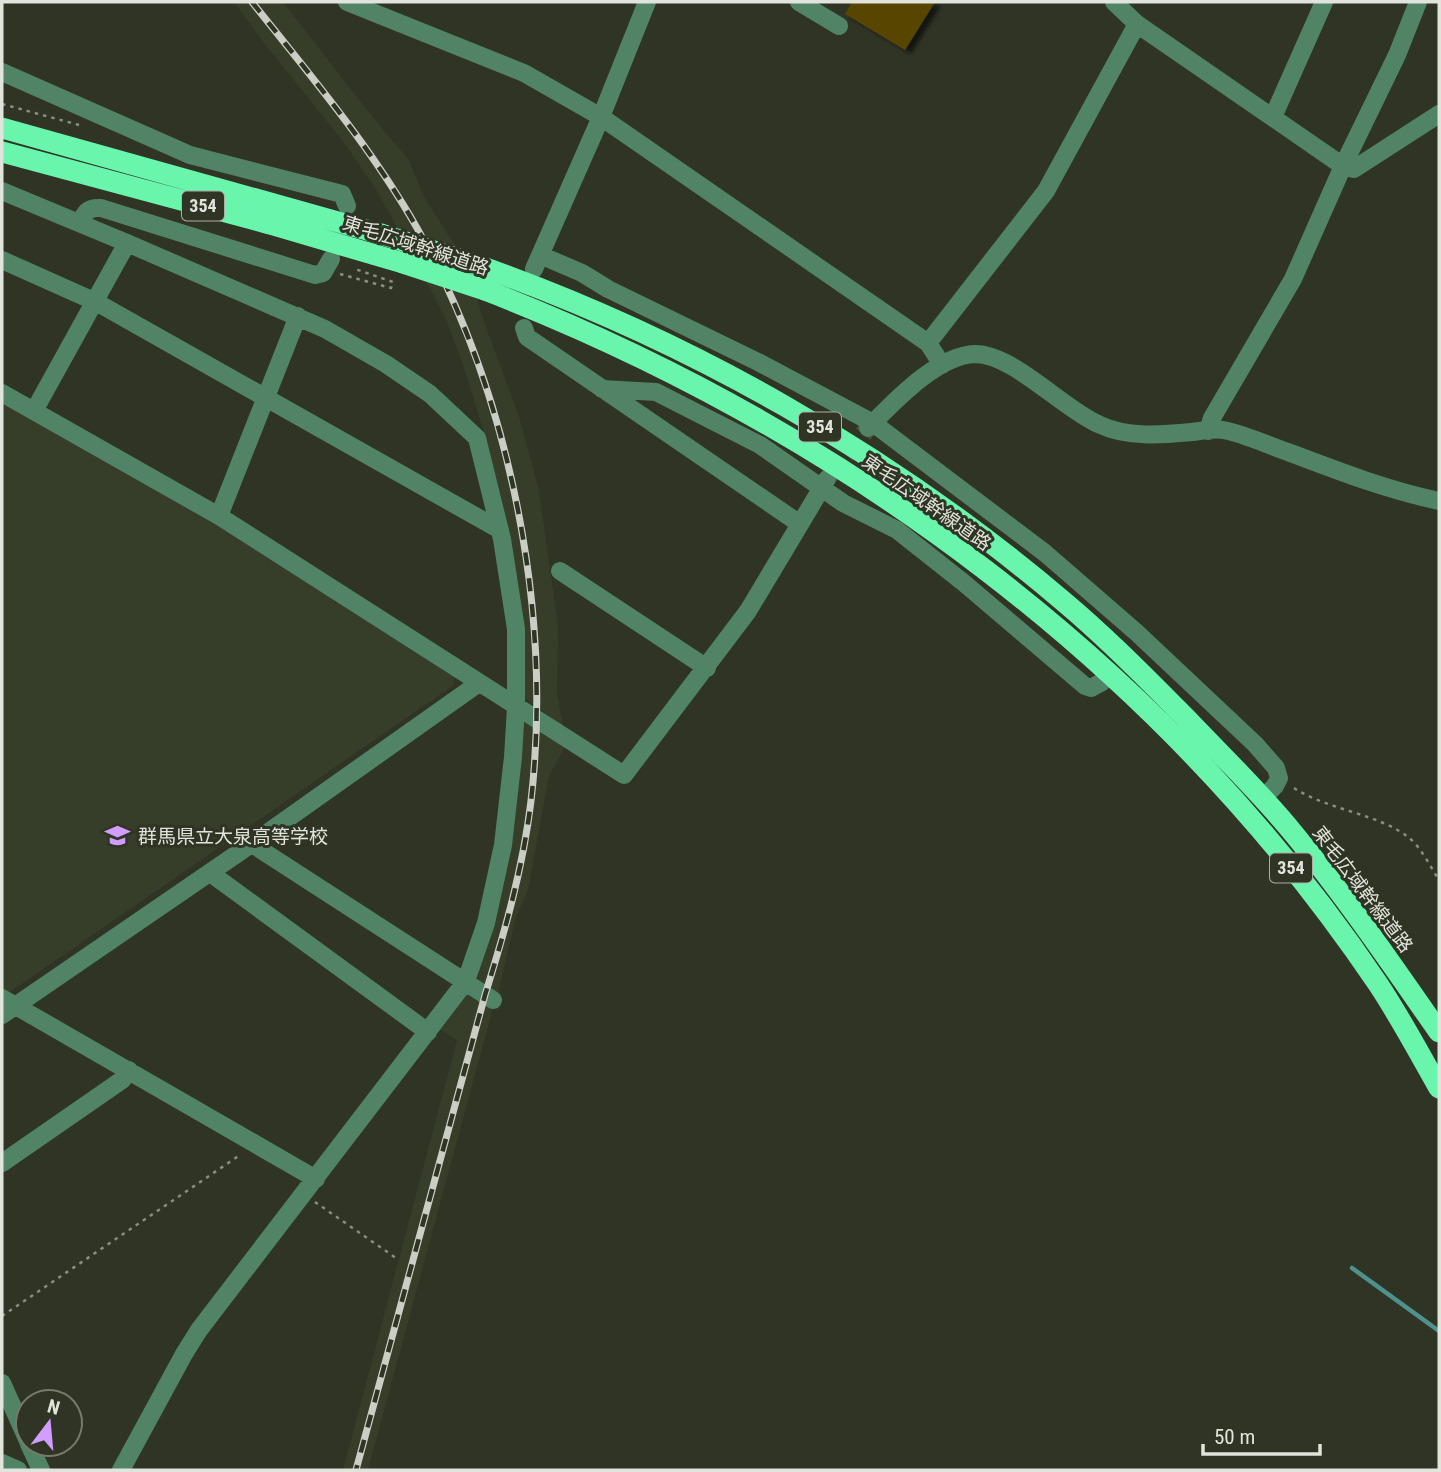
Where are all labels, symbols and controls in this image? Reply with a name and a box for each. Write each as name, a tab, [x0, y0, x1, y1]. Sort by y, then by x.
road number: 354	[182, 191, 224, 220]
street label: 東毛広域幹線道路	[340, 211, 492, 280]
road number: 354	[799, 412, 841, 442]
street label: 東毛広域幹線道路	[858, 449, 996, 555]
school or university icon: 群馬県立大泉高等学校	[104, 822, 132, 850]
street label: 東毛広域幹線道路	[1308, 822, 1418, 957]
place label: 群馬県立大泉高等学校	[138, 825, 328, 848]
road number: 354	[1270, 854, 1312, 882]
north arrow	[14, 1388, 84, 1458]
text: N	[45, 1394, 62, 1420]
scale bar	[1203, 1412, 1320, 1456]
text: 50 m	[1214, 1425, 1255, 1449]

